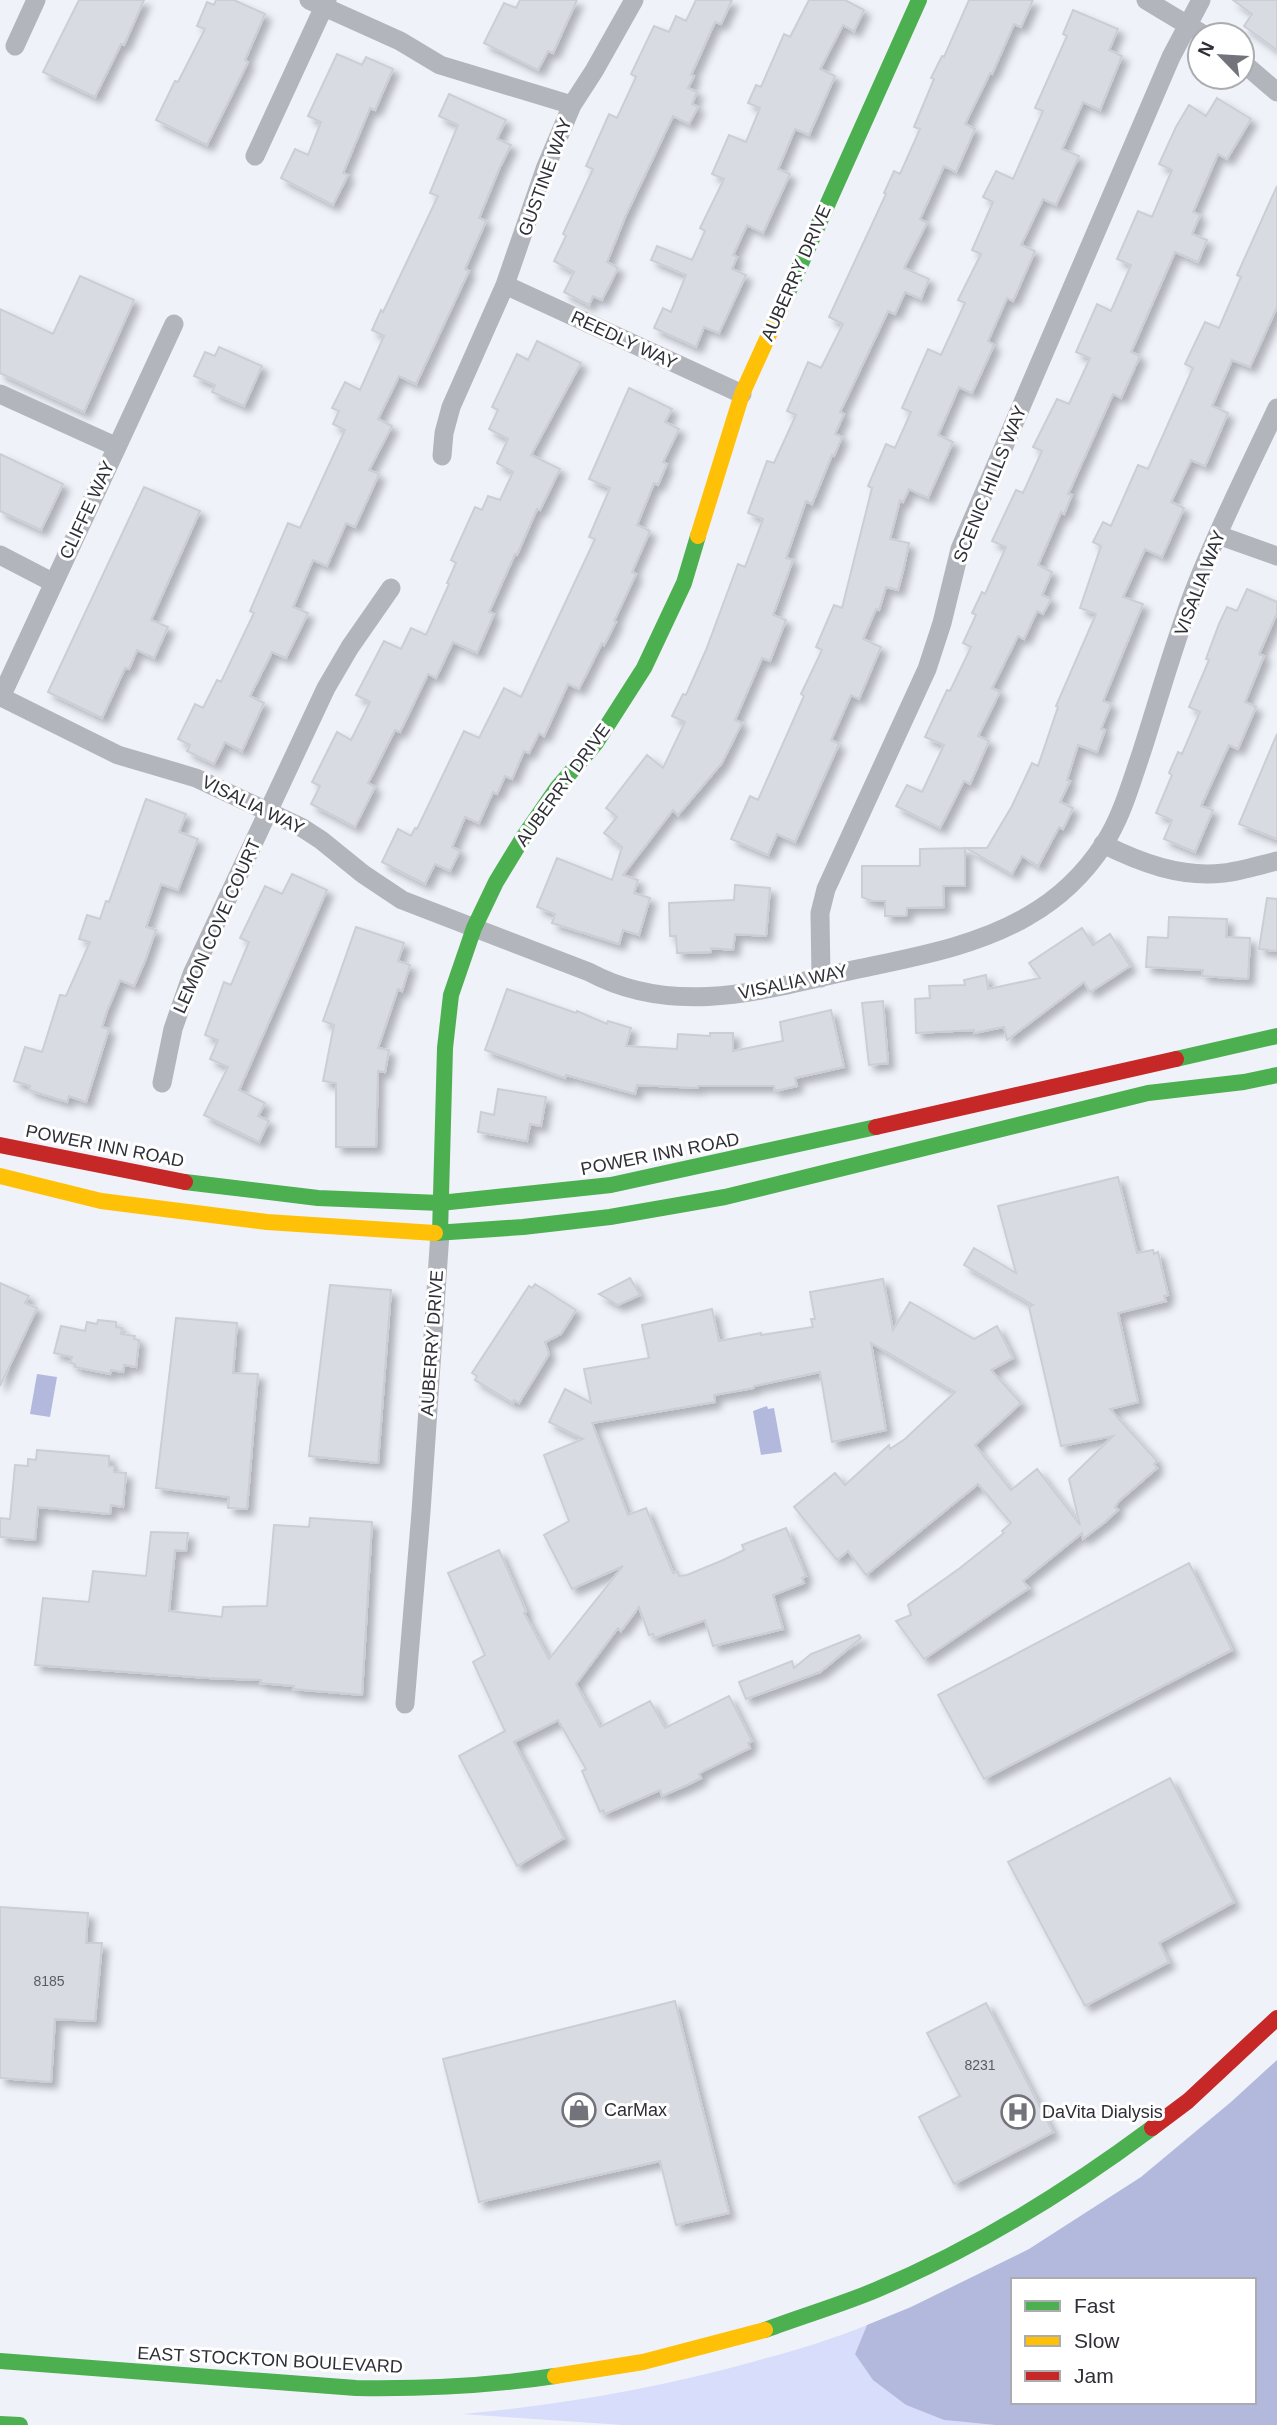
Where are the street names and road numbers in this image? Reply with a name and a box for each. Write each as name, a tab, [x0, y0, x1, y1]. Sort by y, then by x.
street label: GUSTINE WAY	[514, 115, 576, 239]
street label: AUBERRY DRIVE	[757, 202, 835, 344]
street label: REEDLY WAY	[568, 307, 680, 373]
street label: SCENIC HILLS WAY	[949, 403, 1031, 565]
street label: CLIFFE WAY	[56, 458, 118, 562]
street label: VISALIA WAY	[1171, 528, 1229, 638]
street label: AUBERRY DRIVE	[512, 720, 614, 850]
street label: VISALIA WAY	[199, 772, 307, 838]
street label: LEMON COVE COURT	[169, 836, 265, 1016]
street label: VISALIA WAY	[737, 961, 849, 1003]
street label: POWER INN ROAD	[24, 1121, 186, 1171]
street label: POWER INN ROAD	[579, 1129, 741, 1179]
street label: AUBERRY DRIVE	[417, 1269, 447, 1417]
street label: EAST STOCKTON BOULEVARD	[137, 2343, 403, 2377]

